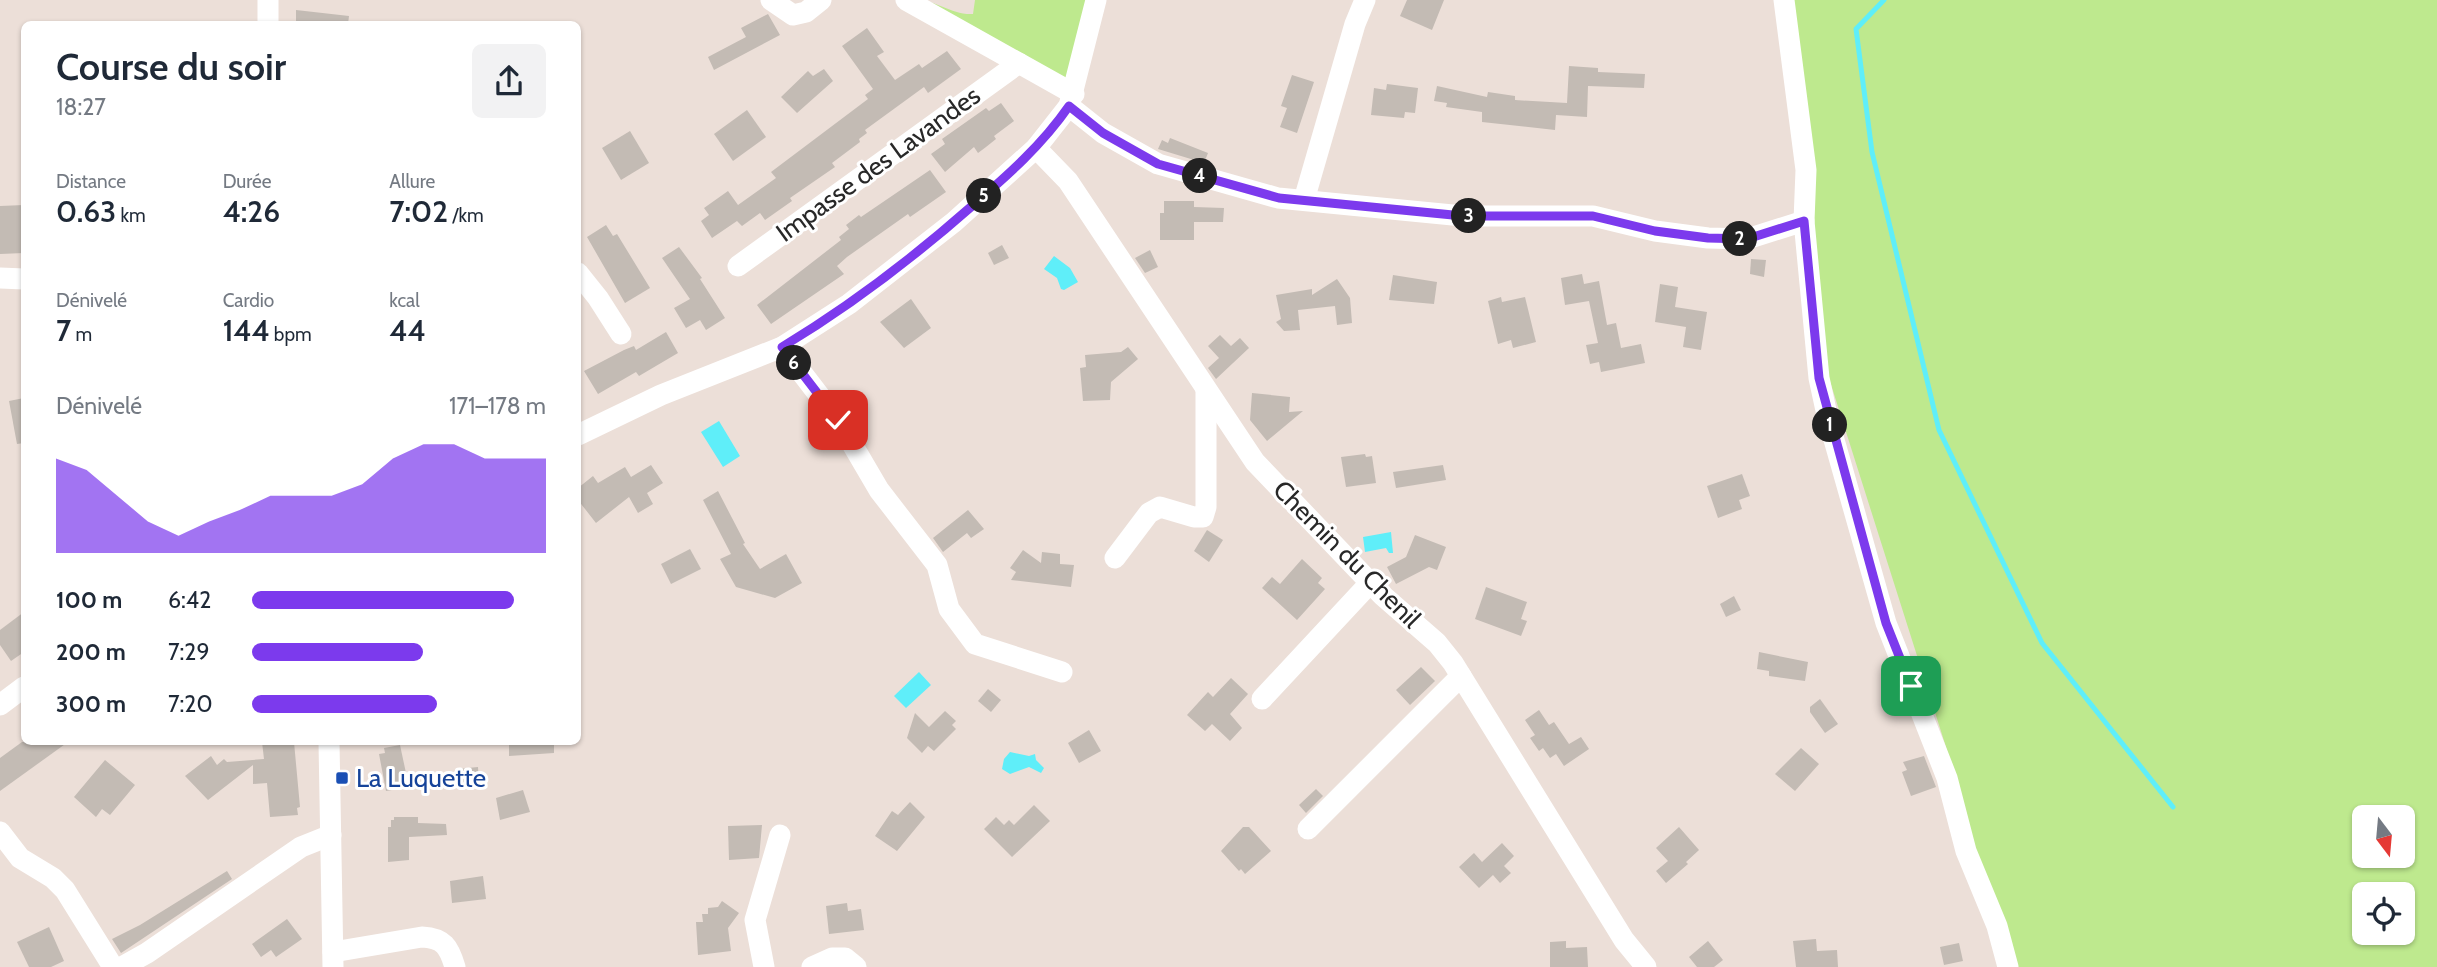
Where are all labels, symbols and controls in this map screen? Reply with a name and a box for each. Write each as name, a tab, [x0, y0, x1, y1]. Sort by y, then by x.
text: Course du soir	[56, 43, 286, 90]
button: share	[472, 44, 546, 118]
street label: Impasse des Lavandes	[770, 79, 986, 249]
text: 18:27	[56, 93, 106, 121]
pin: 4	[1182, 158, 1218, 194]
text: 4	[1194, 164, 1205, 187]
text: Distance	[56, 170, 126, 193]
text: Durée	[223, 170, 272, 193]
text: Allure	[389, 170, 435, 193]
pin: 5	[967, 178, 1002, 214]
text: 5	[978, 184, 989, 207]
text: 0.63	[56, 193, 116, 230]
text: 4:26	[223, 193, 280, 230]
text: 7:02	[389, 193, 448, 230]
pin: 3	[1452, 198, 1486, 234]
text: km	[116, 204, 146, 227]
text: /km	[448, 204, 484, 227]
text: 3	[1463, 204, 1474, 227]
pin: 2	[1722, 222, 1758, 256]
text: 2	[1734, 227, 1745, 250]
text: Dénivelé	[56, 289, 127, 312]
text: Cardio	[223, 289, 274, 312]
text: kcal	[389, 289, 420, 312]
text: 7	[56, 312, 71, 349]
text: 144	[223, 312, 270, 349]
text: 44	[389, 312, 426, 349]
text: m	[71, 323, 92, 346]
text: bpm	[270, 323, 312, 346]
pin: 6	[776, 346, 812, 380]
text: 6	[788, 351, 799, 374]
pin	[808, 390, 868, 450]
text: Dénivelé	[56, 392, 142, 420]
text: 171–178 m	[449, 392, 546, 420]
icon: check	[819, 401, 857, 439]
pin: 1	[1812, 408, 1848, 442]
text: 1	[1826, 413, 1833, 436]
street label: Chemin du Chenil	[1267, 474, 1427, 634]
text: 100 m	[56, 586, 122, 614]
text: 6:42	[168, 586, 211, 614]
text: 200 m	[56, 638, 126, 666]
text: 7:29	[168, 638, 209, 666]
pin	[1881, 656, 1941, 716]
icon: arrive	[1892, 667, 1930, 705]
text: 300 m	[56, 690, 126, 718]
text: 7:20	[168, 690, 212, 718]
place label: La Luquette	[356, 762, 486, 794]
marker: La Luquette	[334, 770, 350, 786]
north arrow	[2352, 805, 2415, 868]
map controls	[2352, 805, 2415, 945]
button: locate	[2352, 882, 2415, 945]

